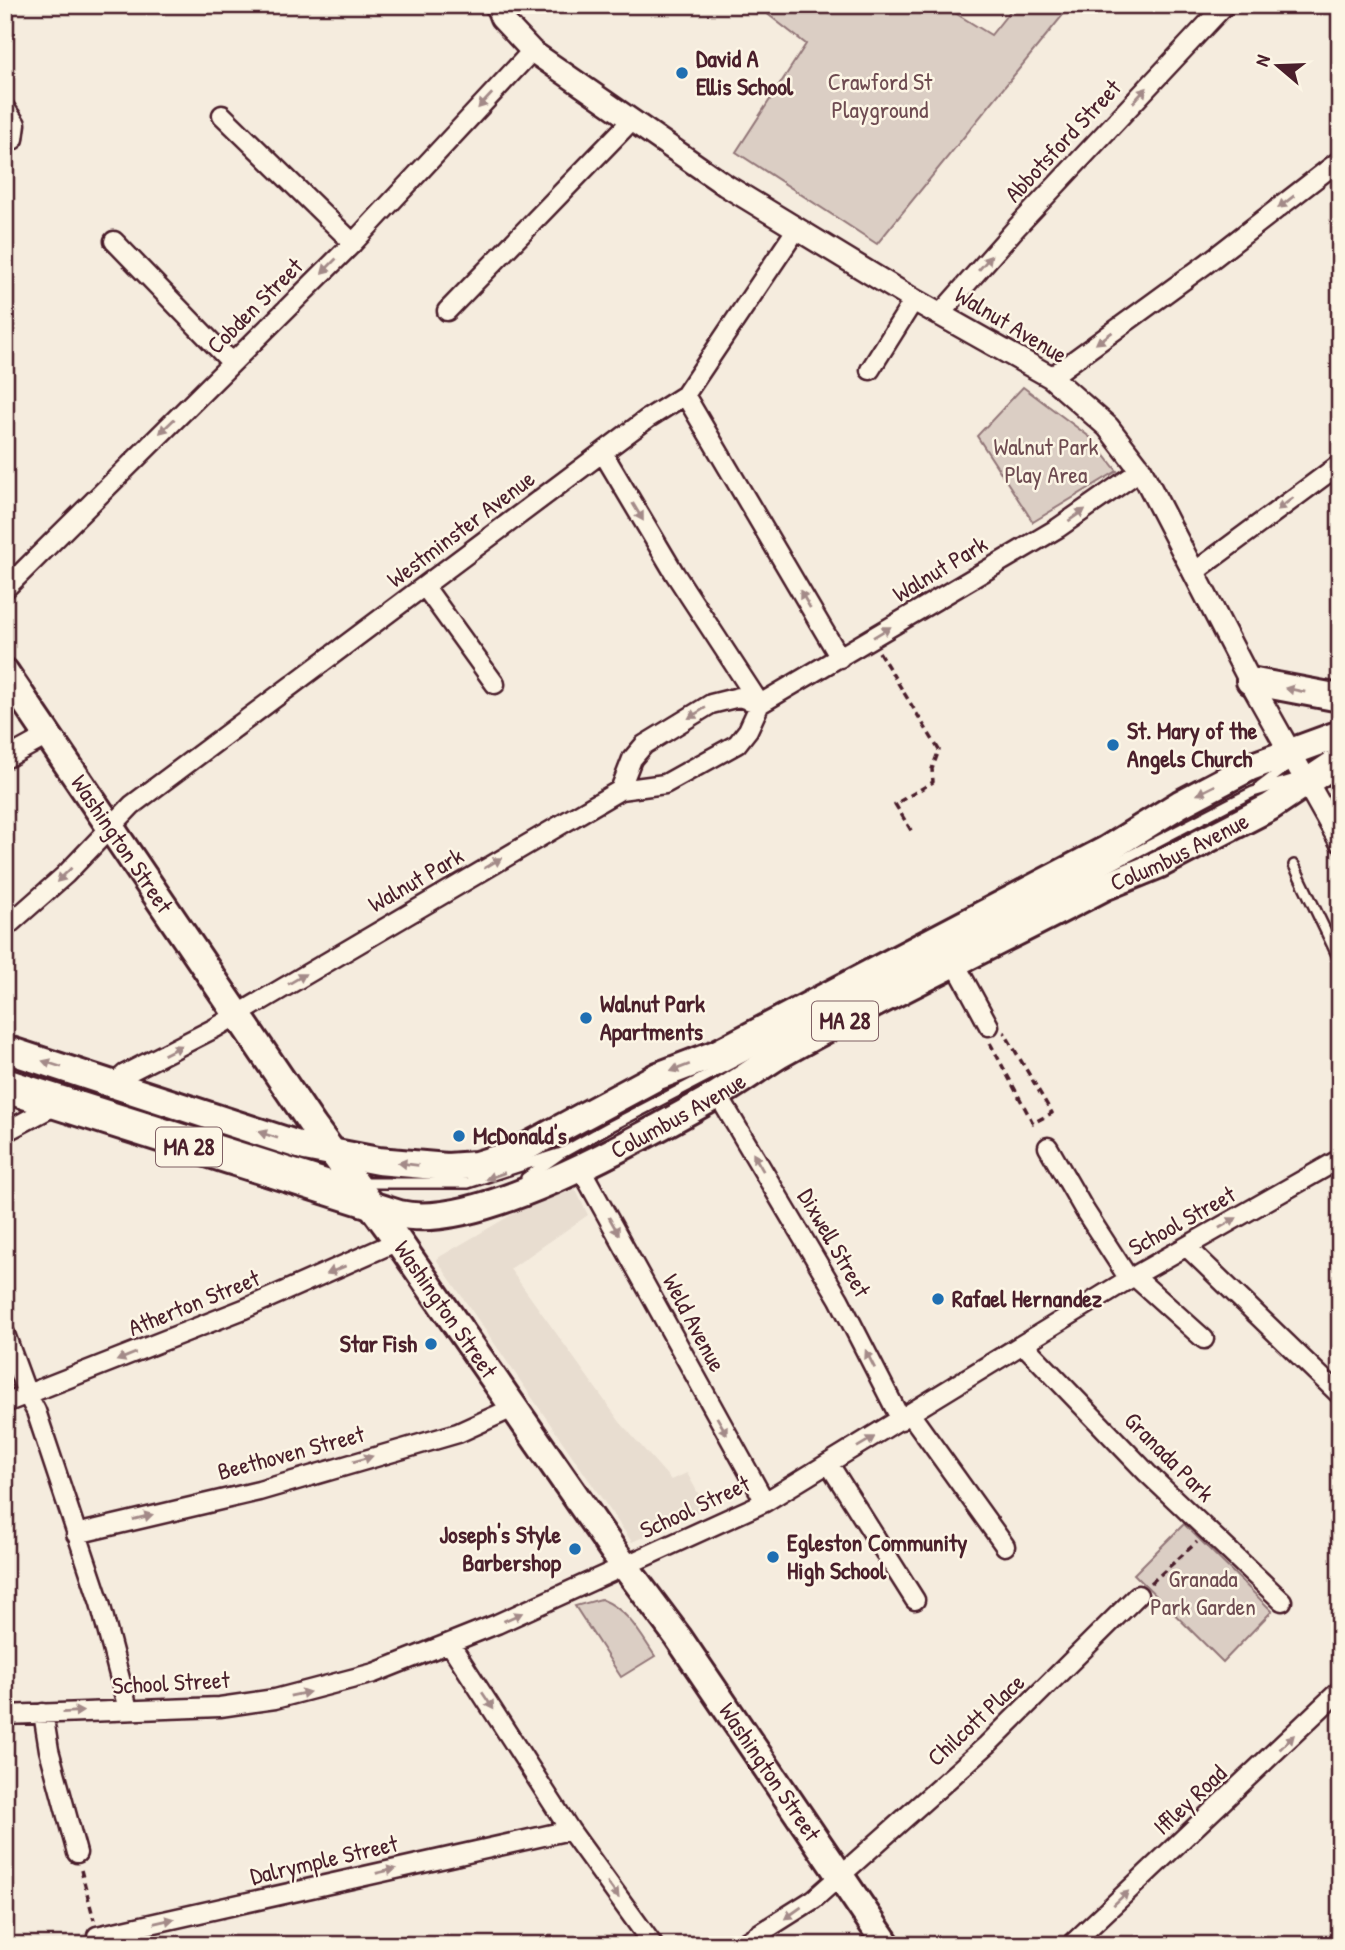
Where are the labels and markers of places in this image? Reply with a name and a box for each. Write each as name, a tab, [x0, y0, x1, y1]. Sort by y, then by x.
place label: David A Ellis School	[696, 42, 794, 102]
marker: David A Ellis School	[674, 65, 690, 81]
place label: St. Mary of the Angels Church	[1127, 714, 1258, 775]
marker: St. Mary of the Angels Church	[1105, 737, 1121, 753]
place label: Walnut Park Apartments	[600, 987, 705, 1048]
marker: Walnut Park Apartments	[578, 1010, 594, 1026]
place label: McDonald's	[473, 1119, 567, 1151]
marker: McDonald's	[451, 1128, 467, 1144]
place label: Rafael Hernandez	[952, 1282, 1103, 1314]
marker: Rafael Hernandez	[930, 1291, 946, 1307]
place label: Star Fish	[340, 1327, 417, 1359]
marker: Star Fish	[423, 1336, 439, 1352]
place label: Joseph's Style Barbershop	[439, 1518, 562, 1579]
place label: Egleston Community High School	[787, 1526, 967, 1587]
marker: Joseph's Style Barbershop	[567, 1541, 583, 1557]
marker: Egleston Community High School	[765, 1549, 781, 1565]

